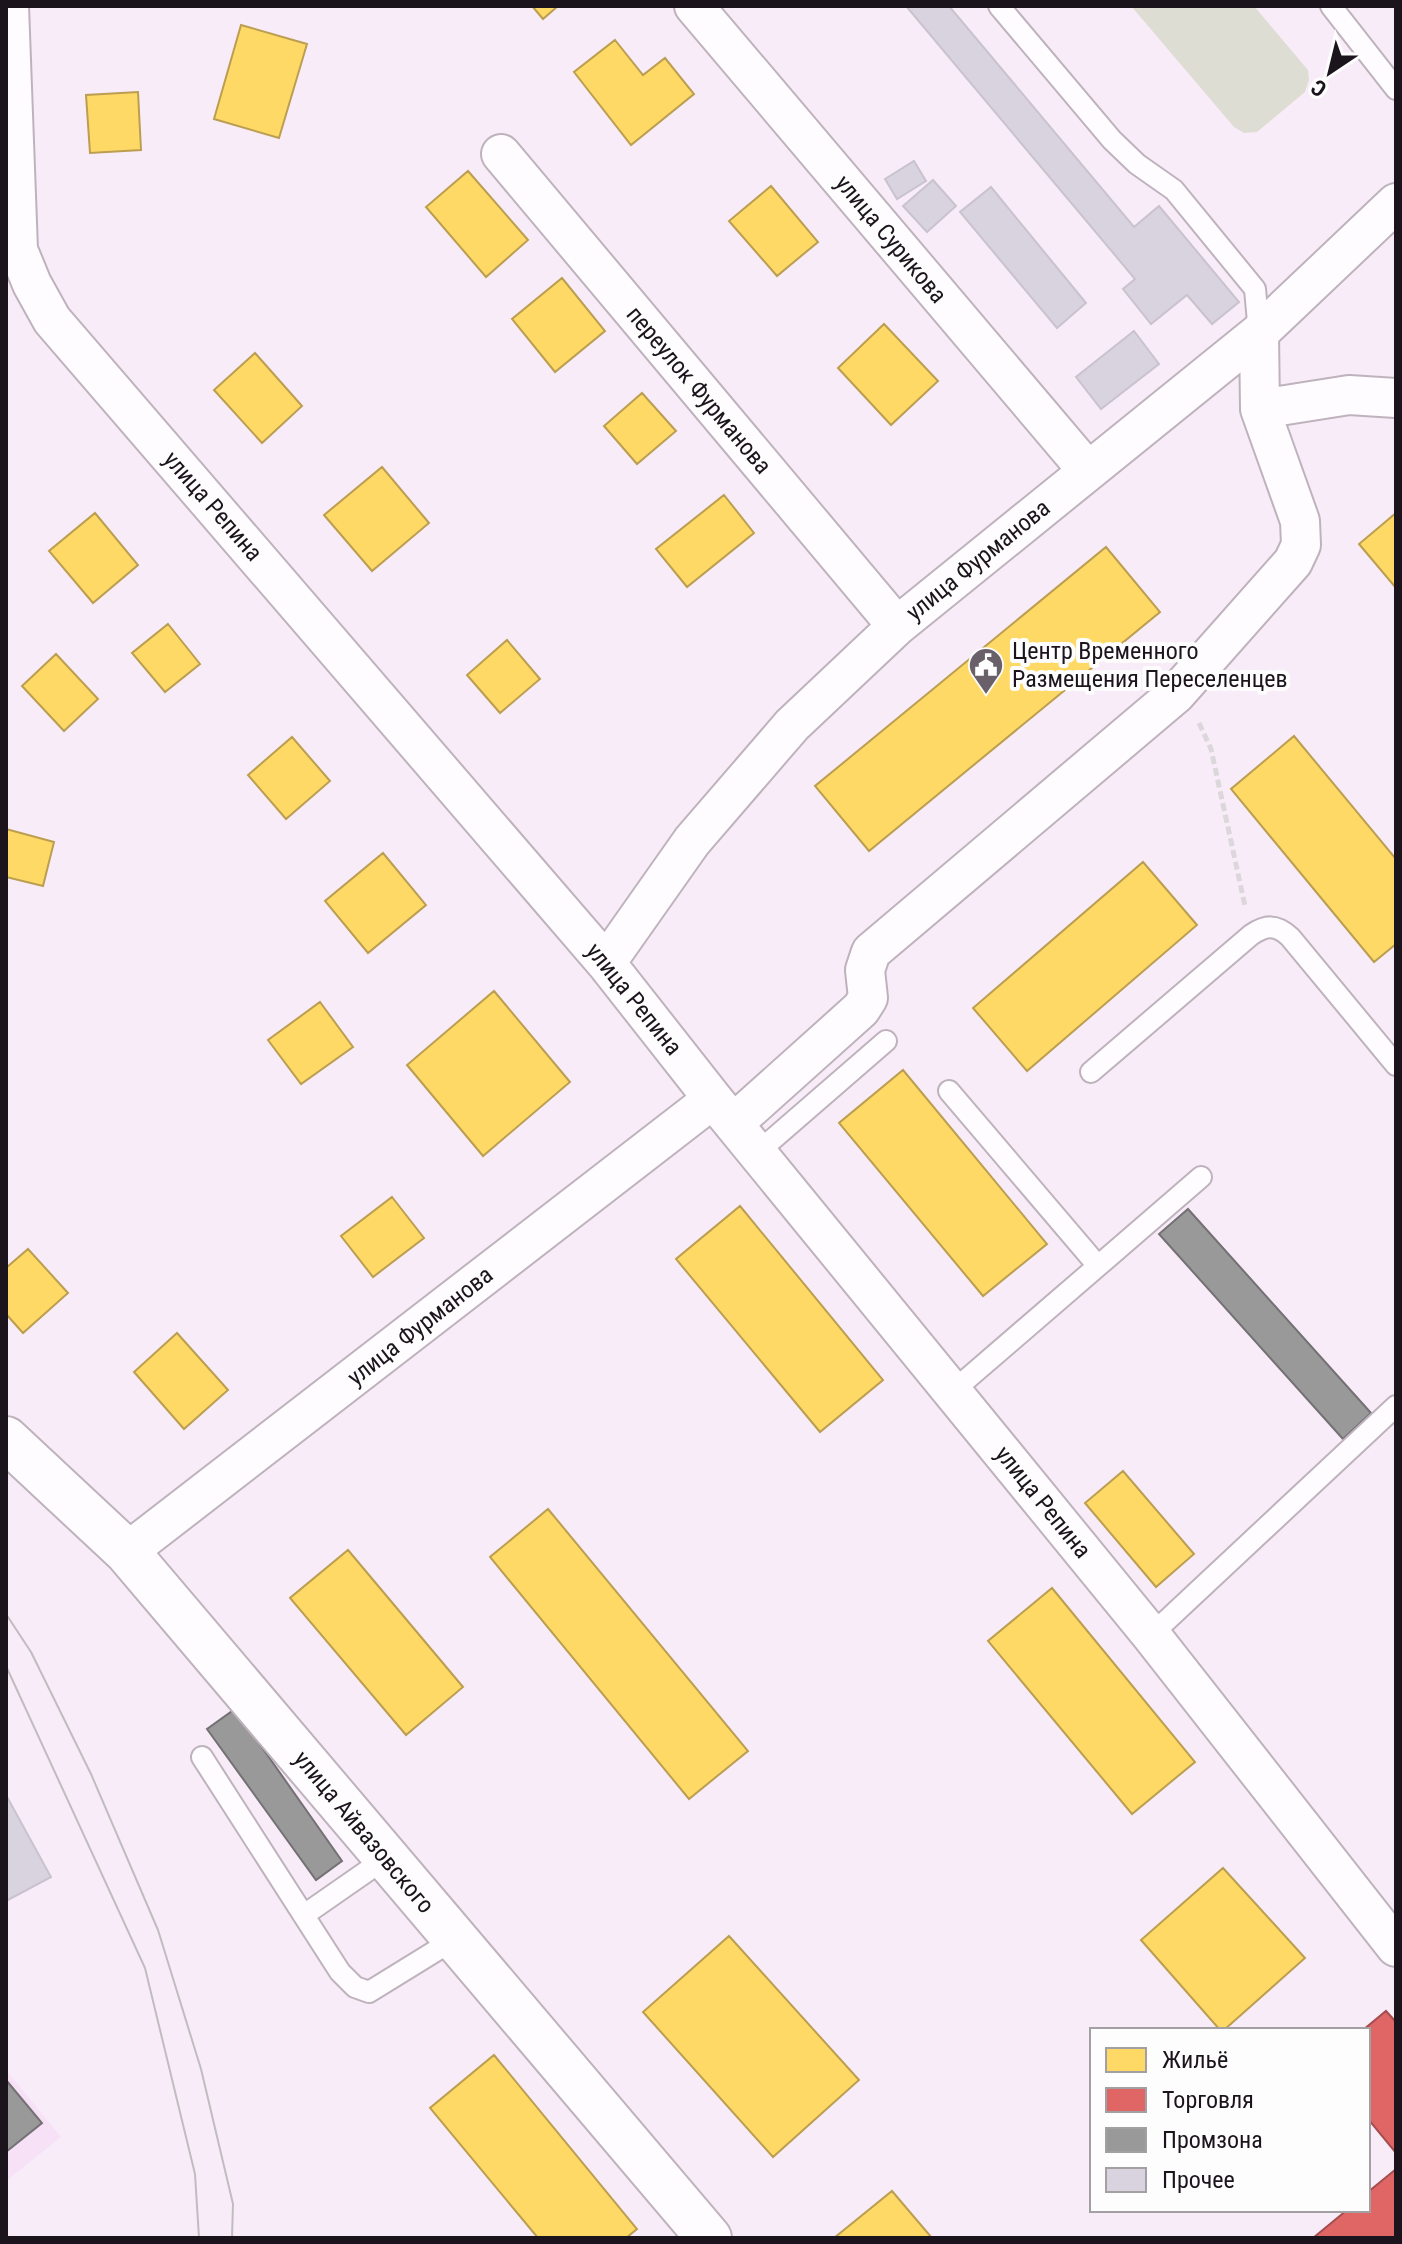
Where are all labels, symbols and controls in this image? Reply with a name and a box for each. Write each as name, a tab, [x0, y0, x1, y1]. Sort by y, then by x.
north arrow	[1290, 32, 1370, 112]
text: С	[1307, 74, 1331, 102]
street label: улица Сурикова	[829, 169, 953, 309]
street label: переулок Фурманова	[621, 300, 777, 480]
street label: улица Репина	[158, 445, 268, 567]
street label: улица Фурманова	[901, 494, 1055, 626]
place label: Центр Временного Размещения Переселенцев	[1012, 637, 1288, 693]
public building icon: Центр Временного Размещения Переселенцев	[967, 646, 1005, 696]
street label: улица Репина	[580, 937, 688, 1061]
street label: улица Фурманова	[342, 1261, 498, 1391]
street label: улица Репина	[989, 1440, 1097, 1564]
street label: улица Айвазовского	[288, 1745, 440, 1919]
legend	[1090, 2028, 1370, 2212]
text: Жильё	[1162, 2046, 1228, 2074]
text: Торговля	[1162, 2086, 1254, 2114]
text: Промзона	[1162, 2126, 1263, 2154]
text: Прочее	[1162, 2166, 1235, 2194]

